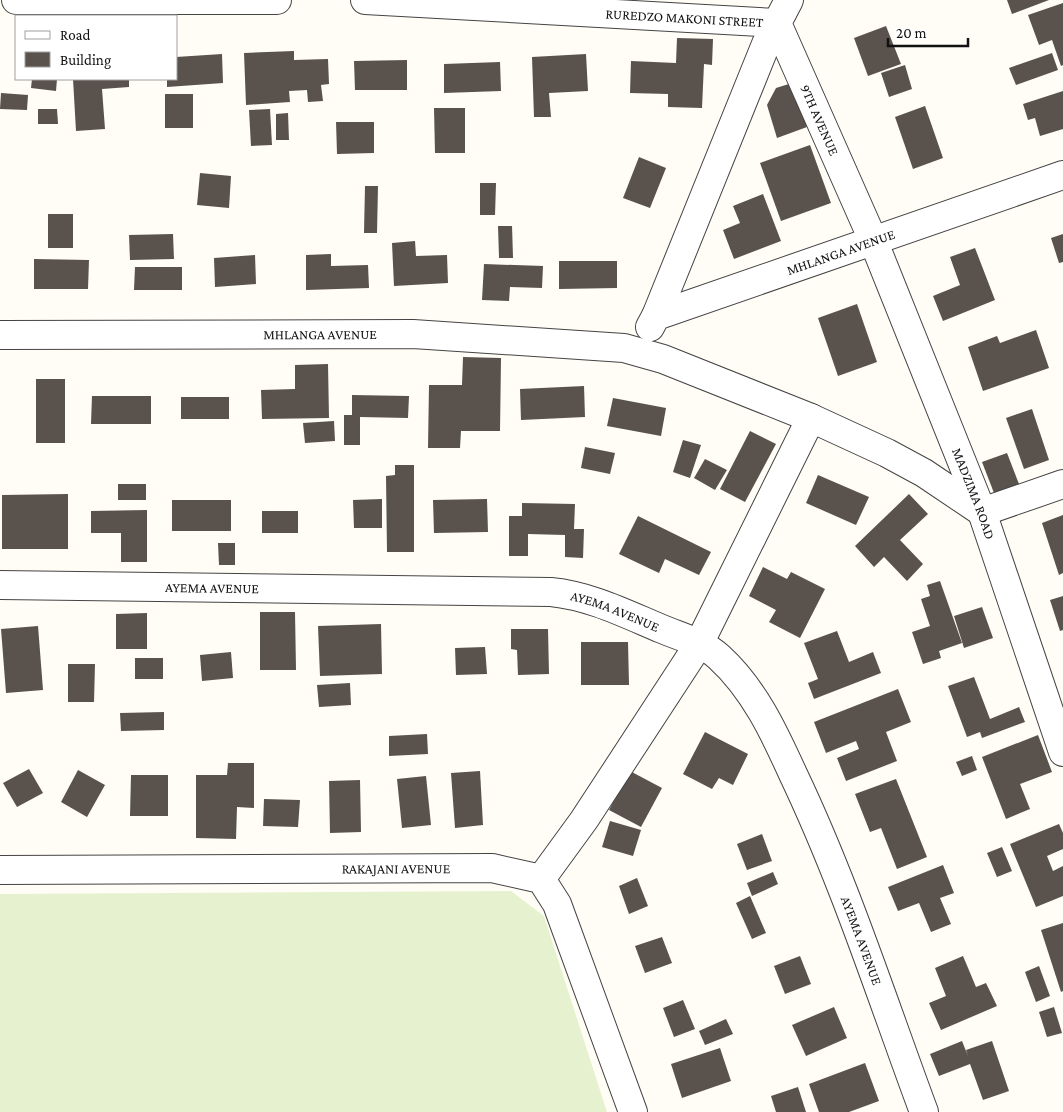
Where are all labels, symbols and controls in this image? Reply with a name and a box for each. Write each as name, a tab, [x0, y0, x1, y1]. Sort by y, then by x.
street label: RUREDZO MAKONI STREET	[605, 5, 764, 30]
legend	[15, 15, 178, 80]
scale bar	[888, 15, 968, 47]
text: 20 m	[896, 25, 927, 41]
text: Road	[60, 27, 91, 43]
text: Building	[60, 52, 111, 69]
street label: 9TH AVENUE	[797, 82, 843, 158]
street label: MHLANGA AVENUE	[784, 226, 897, 278]
street label: MHLANGA AVENUE	[263, 326, 377, 342]
street label: MADZIMA ROAD	[949, 445, 999, 541]
street label: AYEMA AVENUE	[165, 579, 259, 596]
street label: AYEMA AVENUE	[569, 587, 662, 635]
street label: RAKAJANI AVENUE	[342, 860, 451, 877]
street label: AYEMA AVENUE	[838, 894, 886, 988]

